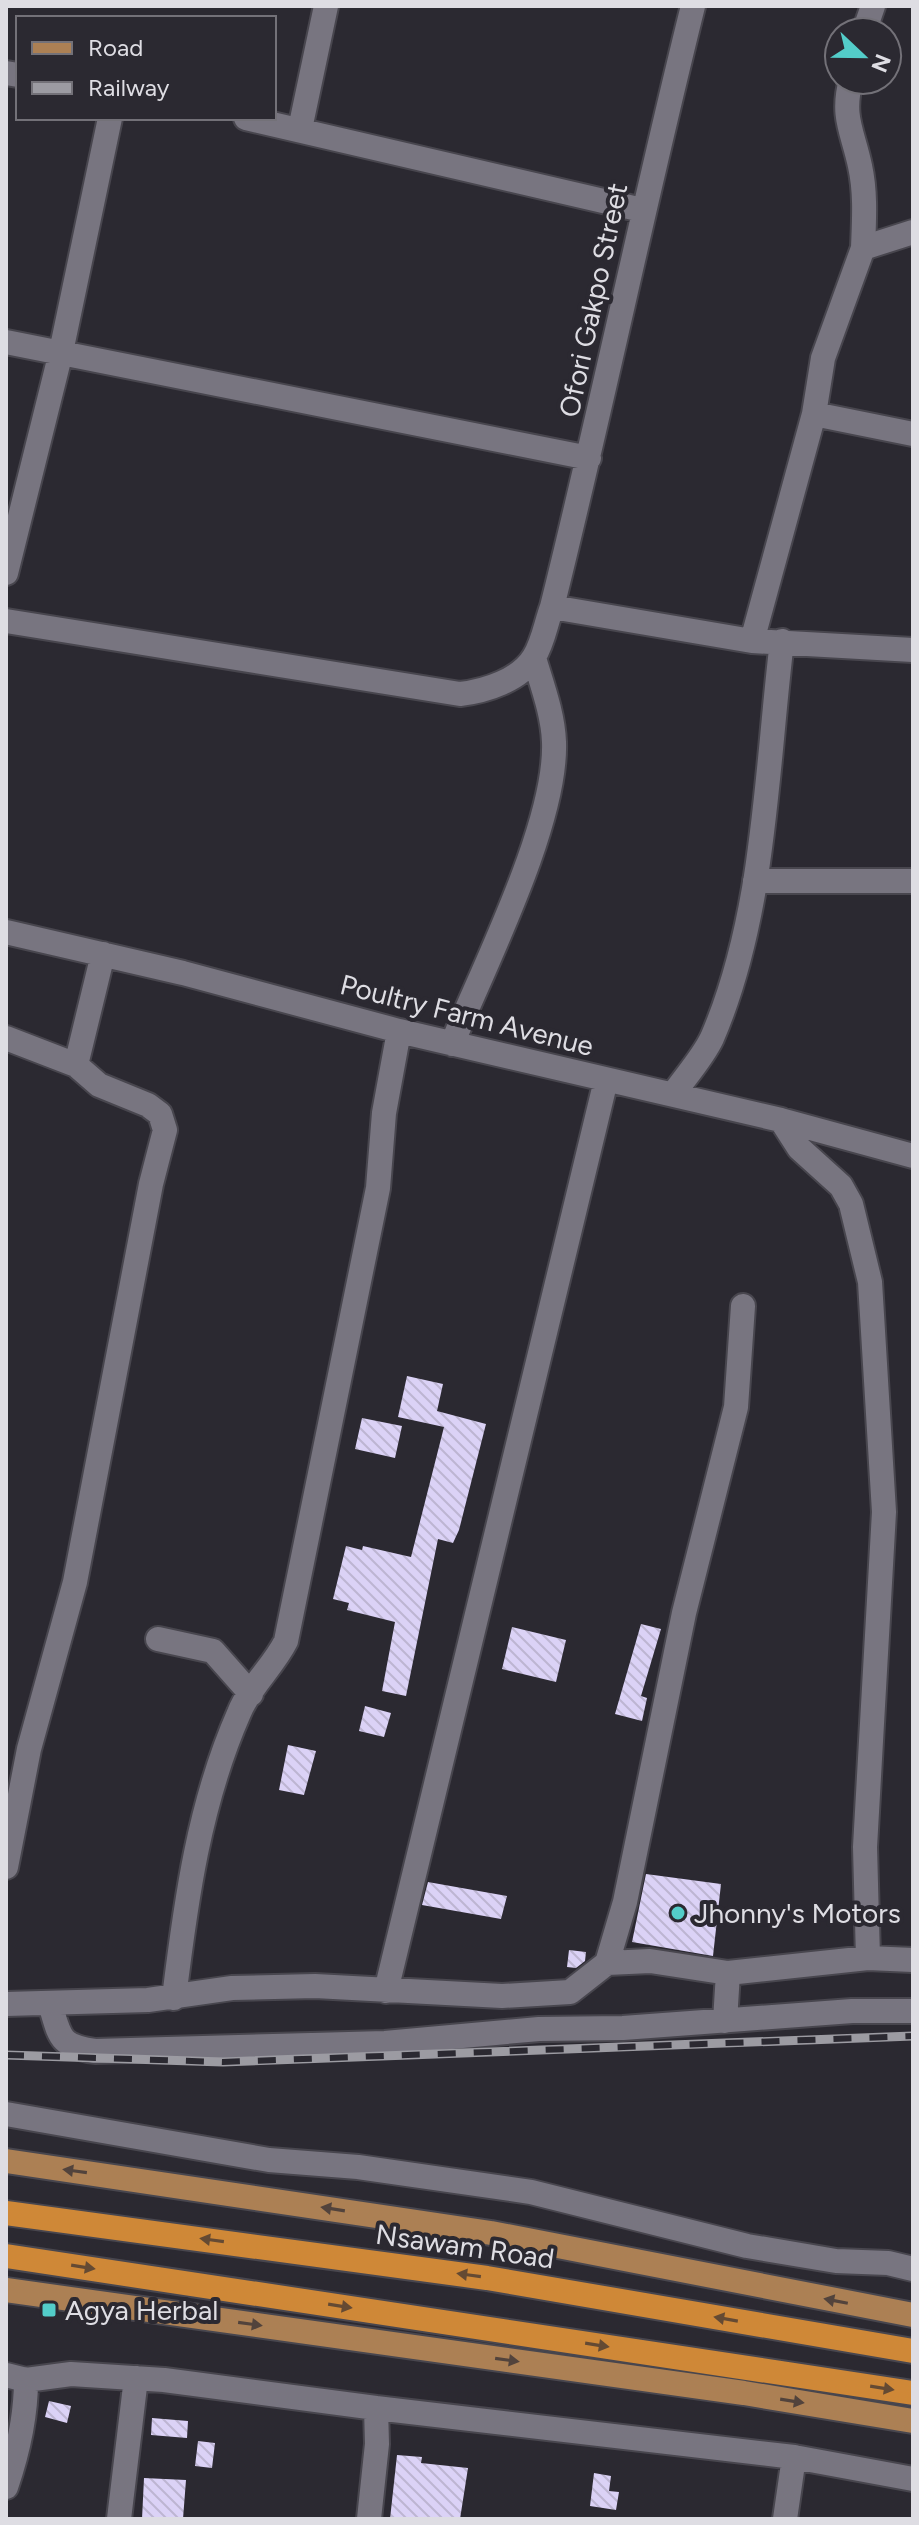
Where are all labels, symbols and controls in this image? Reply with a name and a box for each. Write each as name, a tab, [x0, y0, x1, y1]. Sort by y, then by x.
legend	[16, 16, 276, 120]
north arrow	[823, 16, 903, 96]
text: Road	[88, 33, 143, 62]
text: N	[865, 50, 897, 76]
text: Railway	[88, 73, 170, 102]
street label: Ofori Gakpo Street	[552, 180, 634, 420]
street label: Poultry Farm Avenue	[337, 967, 597, 1063]
place label: Jhonny's Motors	[694, 1896, 901, 1930]
marker: Jhonny's Motors	[669, 1904, 687, 1922]
one-way arrow	[63, 2164, 88, 2177]
one-way arrow	[320, 2202, 345, 2215]
street label: Nsawam Road	[374, 2217, 556, 2275]
one-way arrow	[199, 2234, 224, 2247]
one-way arrow	[71, 2261, 96, 2274]
one-way arrow	[456, 2268, 481, 2281]
place label: Agya Herbal	[65, 2293, 218, 2327]
one-way arrow	[824, 2294, 849, 2306]
one-way arrow	[328, 2300, 353, 2313]
marker: Agya Herbal	[40, 2301, 58, 2319]
one-way arrow	[713, 2312, 738, 2324]
one-way arrow	[237, 2318, 262, 2331]
one-way arrow	[585, 2339, 610, 2352]
one-way arrow	[495, 2354, 520, 2367]
one-way arrow	[870, 2383, 895, 2395]
one-way arrow	[780, 2395, 805, 2407]

